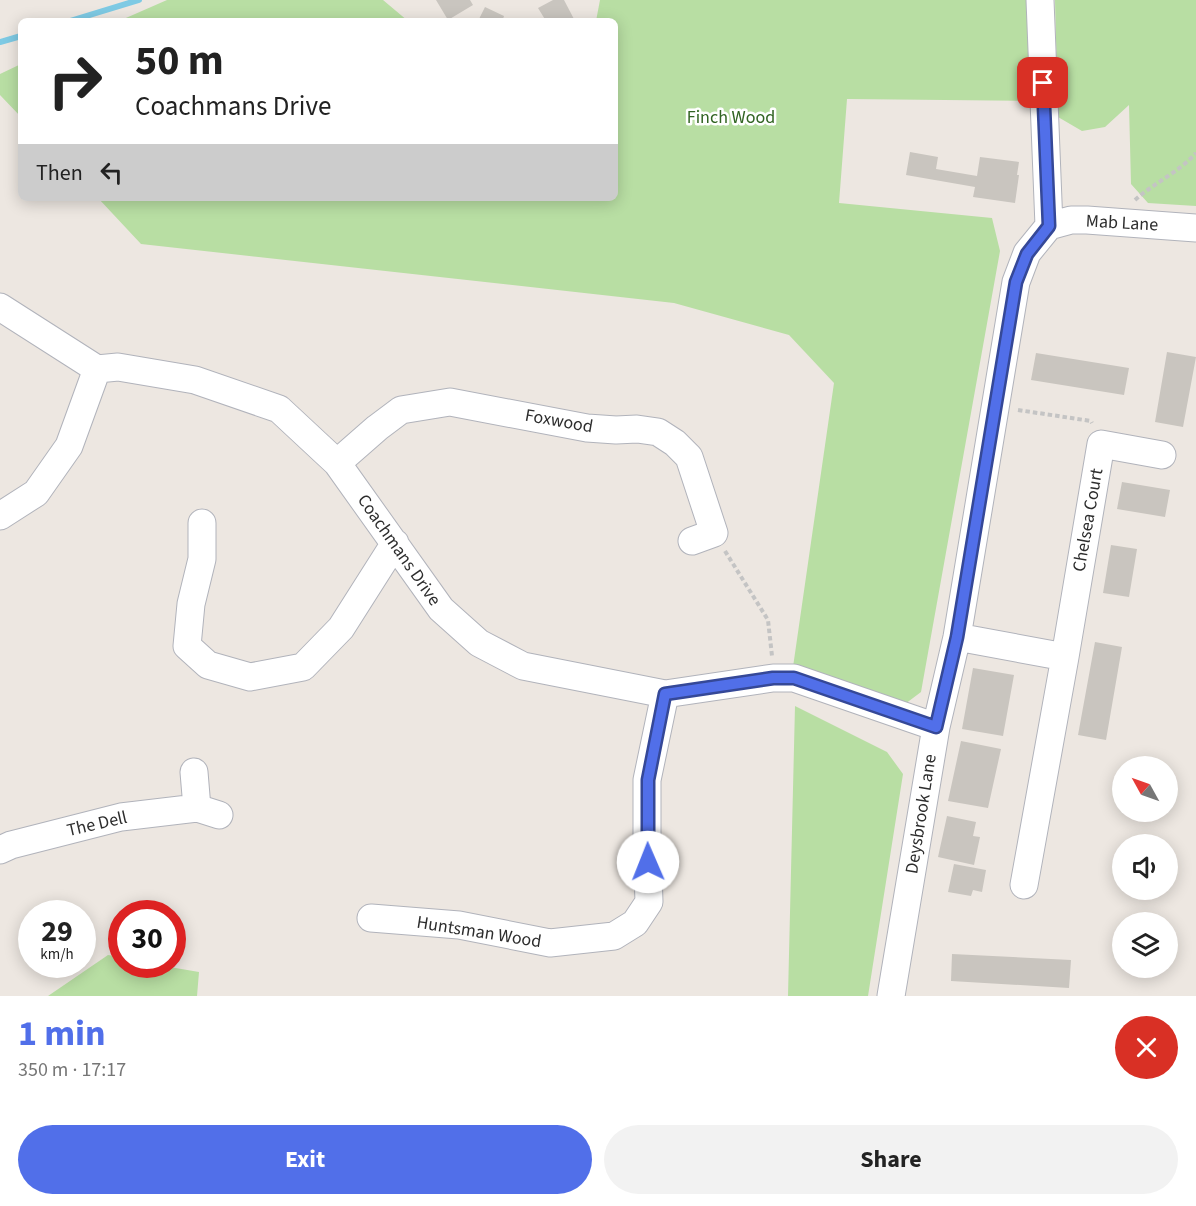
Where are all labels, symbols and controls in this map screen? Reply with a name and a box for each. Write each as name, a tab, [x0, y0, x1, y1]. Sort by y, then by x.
text: 50 m	[135, 31, 224, 91]
icon: right	[36, 42, 114, 120]
pin	[1017, 57, 1068, 108]
icon: arrive	[1026, 66, 1059, 99]
text: Coachmans Drive	[135, 87, 331, 126]
park label: Finch Wood	[687, 105, 775, 130]
icon: left	[95, 156, 128, 189]
text: Then	[36, 157, 83, 189]
street label: Mab Lane	[1085, 209, 1159, 237]
street label: Foxwood	[523, 403, 595, 439]
street label: Chelsea Court	[1067, 466, 1109, 574]
street label: Coachmans Drive	[351, 489, 447, 611]
street label: Deysbrook Lane	[899, 752, 943, 876]
north arrow	[1112, 756, 1178, 822]
map controls	[1112, 756, 1178, 978]
street label: The Dell	[64, 805, 130, 843]
position arrow	[616, 830, 680, 894]
button: sound	[1112, 834, 1178, 900]
speed limit sign: 30	[108, 900, 186, 978]
text: 29	[41, 910, 73, 953]
street label: Huntsman Wood	[415, 910, 543, 954]
button: layers	[1112, 912, 1178, 978]
text: km/h	[40, 944, 74, 965]
text: 1 min	[18, 1008, 106, 1059]
button: close	[1115, 1016, 1178, 1079]
text: 350 m · 17:17	[18, 1056, 126, 1084]
button: Exit	[18, 1125, 592, 1194]
button: Share	[604, 1125, 1178, 1194]

